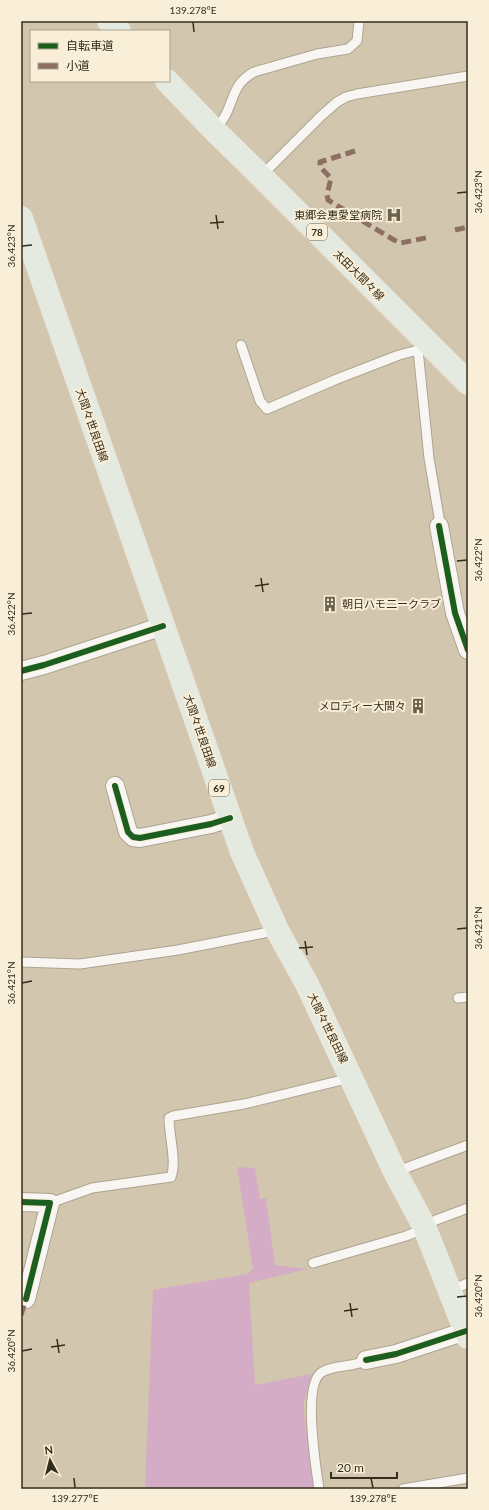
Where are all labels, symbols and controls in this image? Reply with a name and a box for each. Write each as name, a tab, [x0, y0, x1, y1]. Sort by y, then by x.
text: 139.278°E	[169, 4, 217, 16]
legend	[30, 30, 170, 82]
text: 自転車道	[66, 38, 114, 53]
text: 小道	[66, 58, 90, 73]
text: 36.423°N	[472, 170, 484, 214]
hospital icon: 東郷会恵愛堂病院	[385, 206, 403, 224]
place label: 東郷会恵愛堂病院	[294, 208, 382, 221]
text: 36.423°N	[5, 224, 17, 268]
road number: 78	[307, 224, 327, 240]
street label: 太田大間々線	[331, 247, 387, 303]
street label: 大間々世良田線	[74, 386, 111, 463]
text: 36.422°N	[472, 538, 484, 582]
text: 36.422°N	[5, 592, 17, 636]
building icon: 朝日ハモ二ークラブ	[321, 595, 339, 613]
place label: 朝日ハモ二ークラブ	[342, 597, 441, 610]
street label: 大間々世良田線	[182, 692, 219, 769]
building icon: メロディー大間々	[409, 697, 427, 715]
place label: メロディー大間々	[319, 699, 406, 712]
road number: 69	[209, 780, 229, 796]
text: 36.421°N	[472, 906, 484, 950]
text: 36.421°N	[5, 961, 17, 1005]
street label: 大間々世良田線	[306, 990, 351, 1065]
text: 36.420°N	[472, 1274, 484, 1318]
text: 36.420°N	[5, 1329, 17, 1373]
north arrow	[30, 1440, 70, 1480]
text: N	[44, 1443, 54, 1457]
scale bar	[331, 1454, 397, 1480]
text: 20 m	[337, 1460, 364, 1475]
text: 139.277°E	[51, 1492, 99, 1504]
text: 139.278°E	[349, 1492, 397, 1504]

